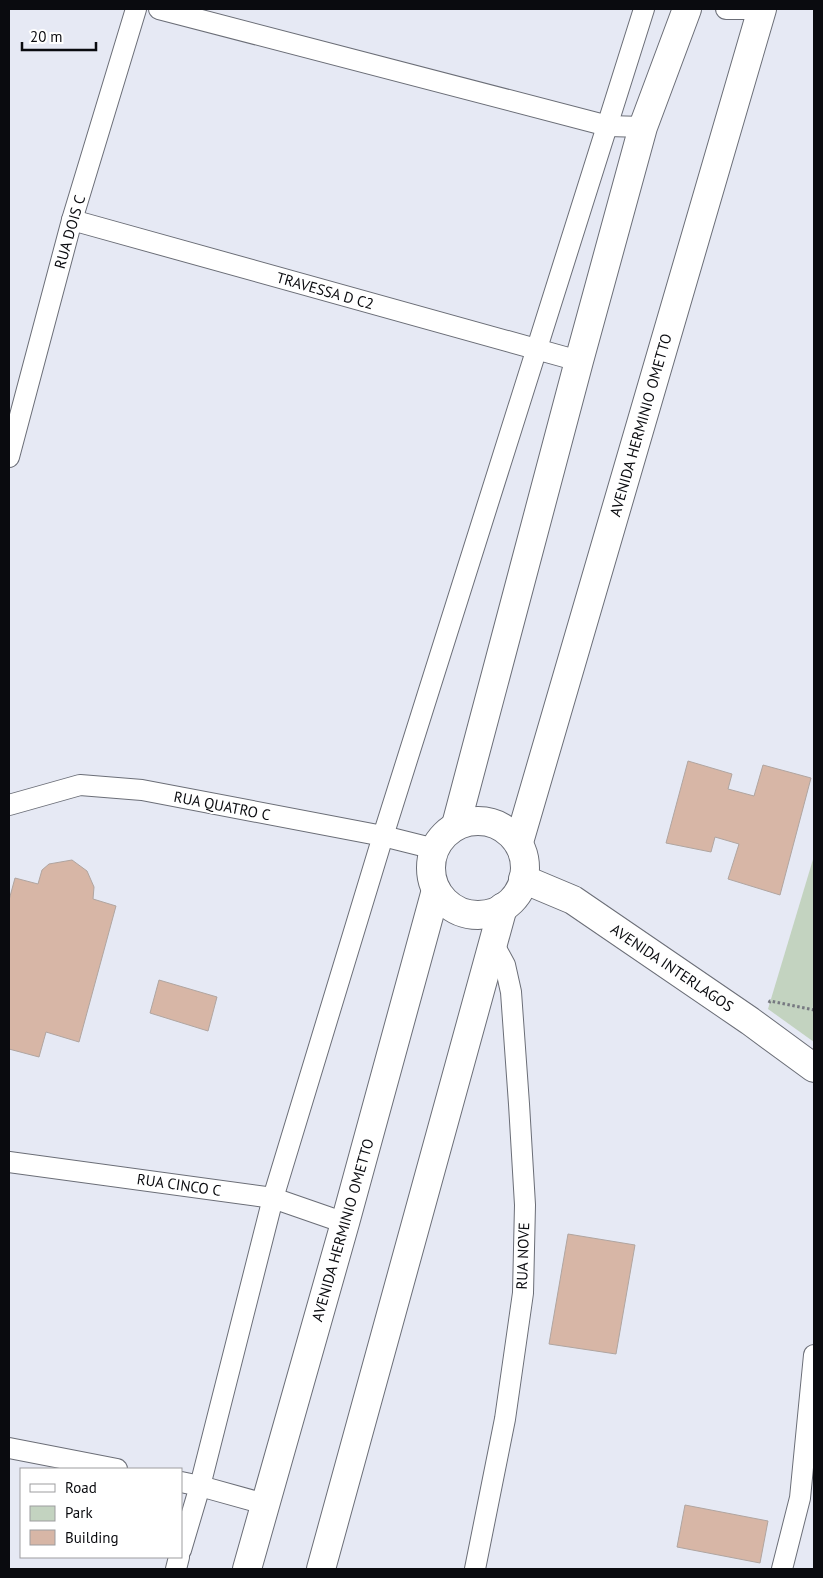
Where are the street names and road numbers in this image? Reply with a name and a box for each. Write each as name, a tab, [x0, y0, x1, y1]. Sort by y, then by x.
street label: RUA DOIS C	[50, 193, 89, 271]
street label: TRAVESSA D C2	[274, 268, 376, 313]
street label: AVENIDA HERMINIO OMETTO	[605, 331, 676, 519]
street label: RUA QUATRO C	[172, 787, 272, 824]
street label: AVENIDA INTERLAGOS	[607, 919, 737, 1016]
street label: AVENIDA HERMINIO OMETTO	[307, 1136, 378, 1324]
street label: RUA CINCO C	[136, 1169, 222, 1200]
street label: RUA NOVE	[512, 1222, 533, 1290]

